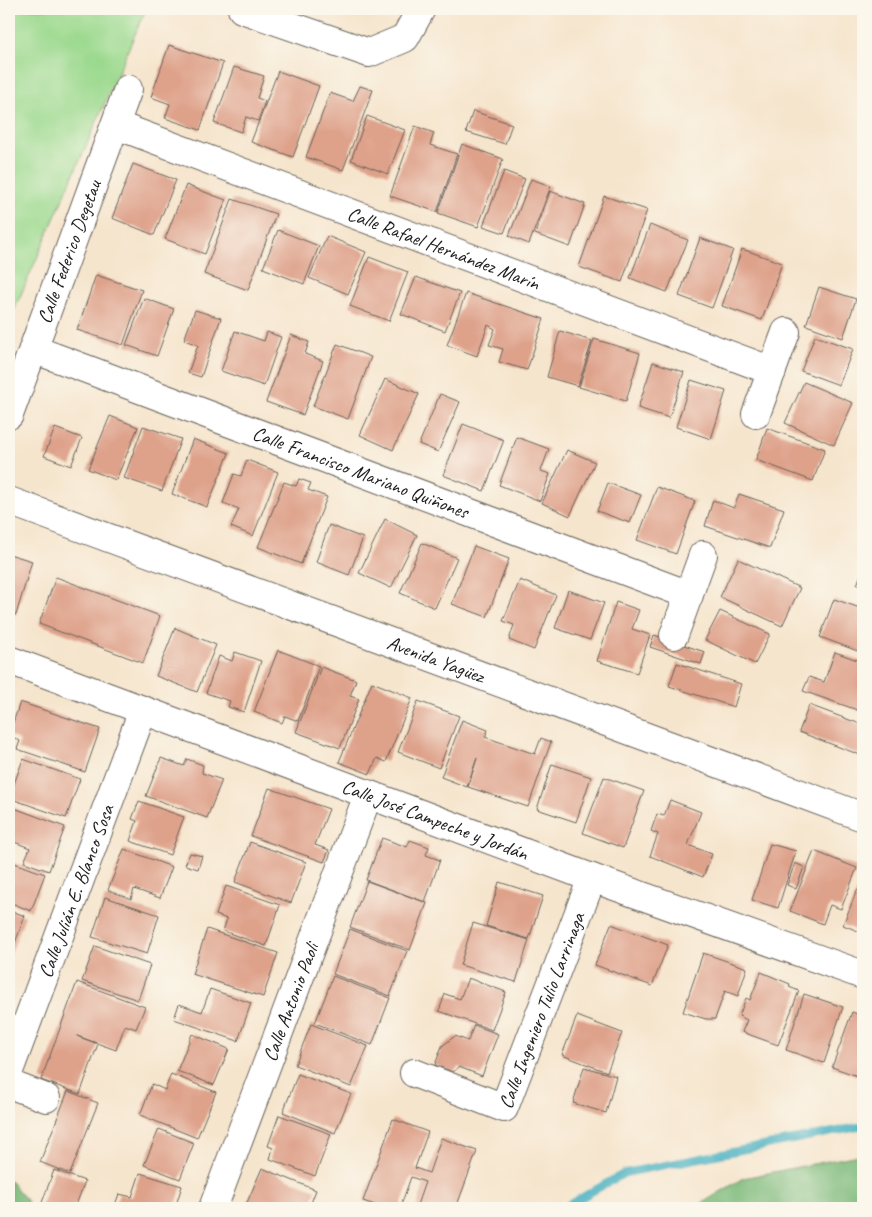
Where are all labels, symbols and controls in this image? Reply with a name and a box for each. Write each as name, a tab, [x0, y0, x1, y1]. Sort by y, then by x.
street label: Calle Federico Degetau	[32, 175, 107, 327]
street label: Calle Rafael Hernández Marín	[344, 201, 544, 296]
street label: Calle Francisco Mariano Quiñones	[249, 421, 474, 525]
street label: Avenida Yagüez	[384, 630, 490, 690]
street label: Calle José Campeche y Jordán	[338, 774, 532, 866]
street label: Calle Julián E. Blanco Sosa	[33, 800, 120, 981]
street label: Calle Ingeniero Tulio Larrinaga	[493, 908, 591, 1112]
street label: Calle Antonio Paoli	[257, 937, 325, 1065]

